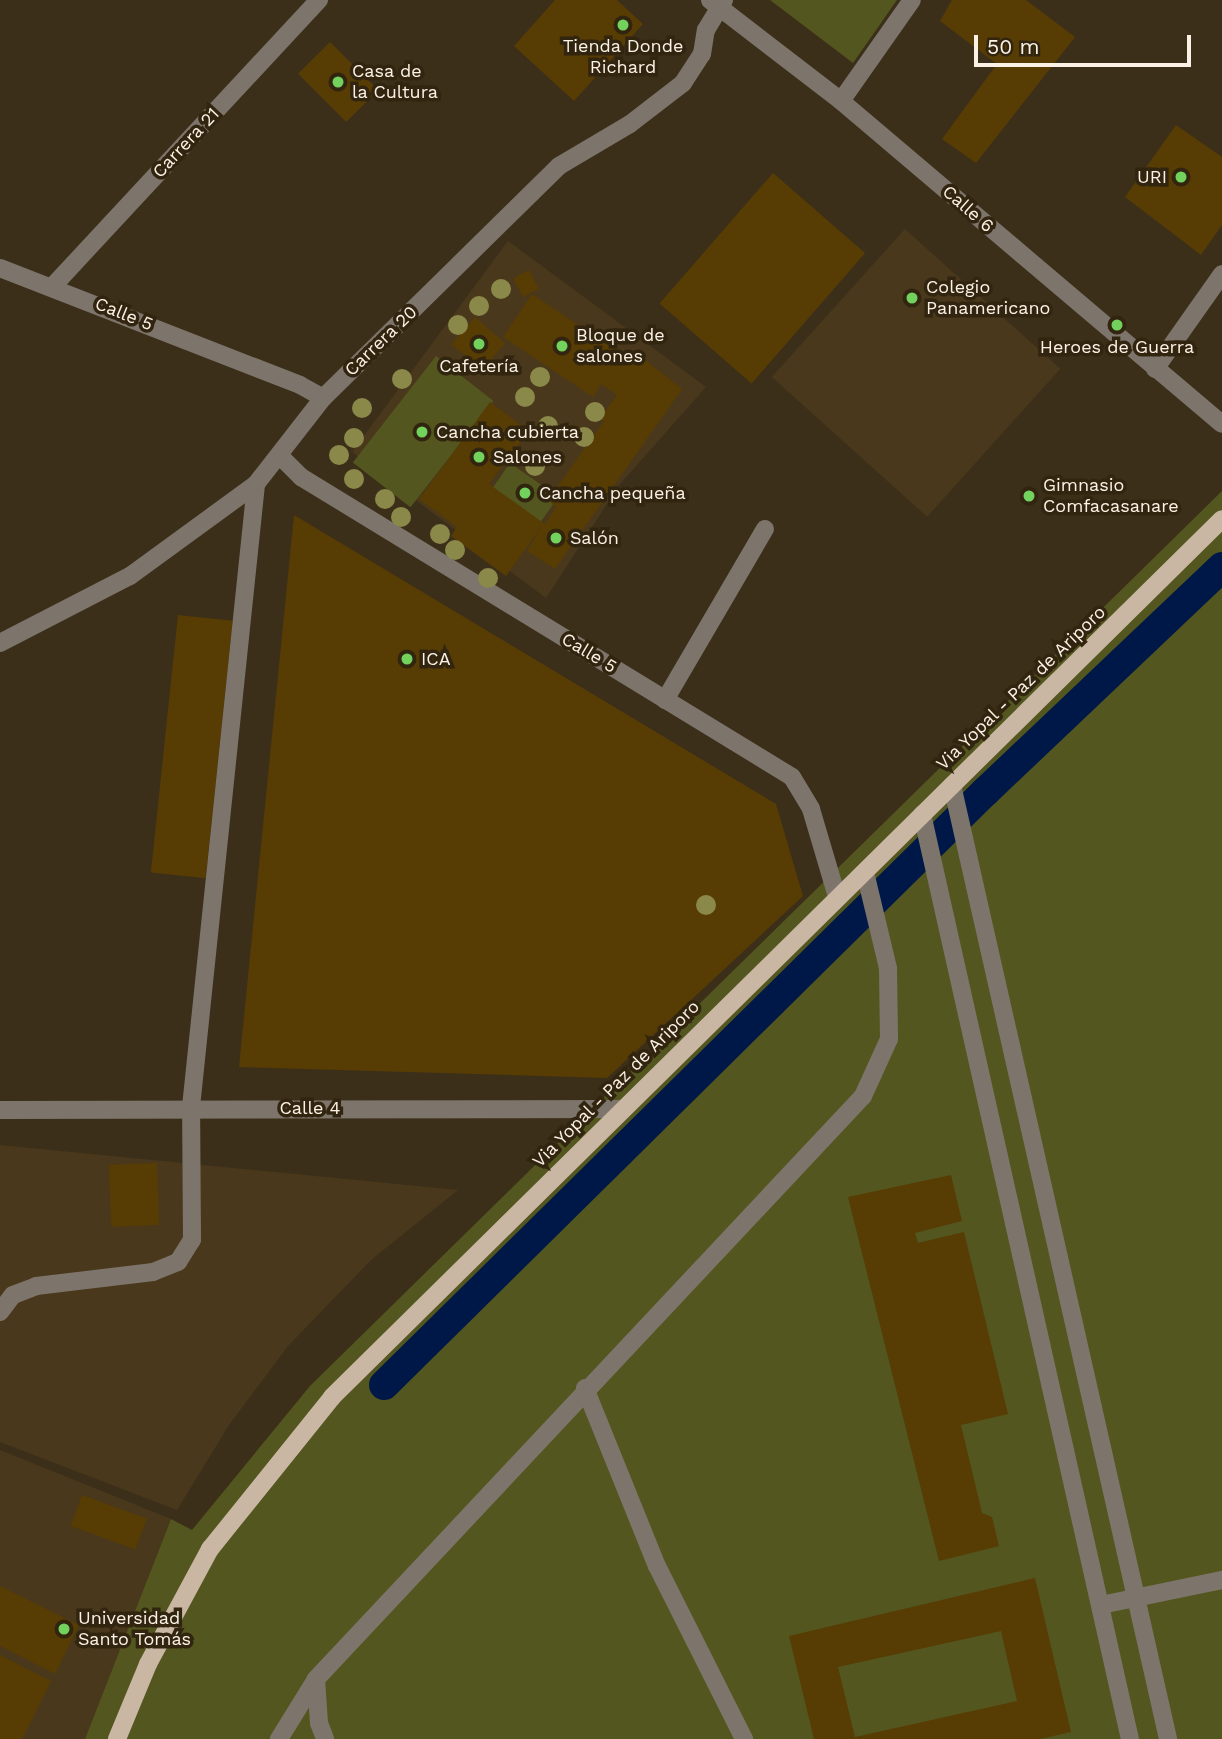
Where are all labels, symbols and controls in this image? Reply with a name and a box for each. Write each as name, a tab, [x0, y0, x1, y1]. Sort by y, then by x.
marker: Tienda Donde Richard	[615, 17, 631, 33]
scale bar	[977, 21, 1194, 65]
text: 50 m	[987, 34, 1039, 59]
place label: Tienda Donde Richard	[562, 36, 684, 78]
place label: Casa de la Cultura	[352, 61, 438, 104]
marker: Casa de la Cultura	[330, 74, 346, 90]
street label: Carrera 21	[148, 103, 224, 183]
place label: URI	[1137, 166, 1167, 188]
marker: URI	[1173, 169, 1189, 185]
street label: Calle 6	[938, 181, 998, 237]
place label: Colegio Panamericano	[926, 277, 1050, 320]
marker: Colegio Panamericano	[904, 290, 920, 306]
street label: Calle 5	[92, 293, 156, 335]
street label: Carrera 20	[340, 301, 422, 381]
marker: Heroes de Guerra	[1109, 317, 1125, 333]
place label: Bloque de salones	[576, 325, 665, 368]
marker: Cafetería	[471, 336, 487, 352]
place label: Heroes de Guerra	[1040, 336, 1194, 358]
marker: Bloque de salones	[554, 338, 570, 354]
place label: Cafetería	[439, 355, 519, 377]
place label: Cancha cubierta	[436, 421, 579, 443]
marker: Cancha cubierta	[414, 424, 430, 440]
place label: Salones	[493, 446, 562, 468]
marker: Salones	[471, 449, 487, 465]
place label: Gimnasio Comfacasanare	[1043, 475, 1179, 518]
place label: Cancha pequeña	[539, 482, 686, 504]
marker: Cancha pequeña	[517, 485, 533, 501]
marker: Gimnasio Comfacasanare	[1021, 488, 1037, 504]
place label: Salón	[570, 527, 619, 549]
marker: Salón	[548, 530, 564, 546]
street label: Via Yopal - Paz de Ariporo	[931, 600, 1111, 776]
street label: Calle 5	[557, 628, 621, 678]
place label: ICA	[421, 648, 451, 670]
marker: ICA	[399, 651, 415, 667]
street label: Via Yopal - Paz de Ariporo	[527, 995, 705, 1173]
street label: Calle 4	[279, 1097, 341, 1119]
place label: Universidad Santo Tomás	[78, 1608, 192, 1650]
marker: Universidad Santo Tomás	[56, 1621, 72, 1637]

